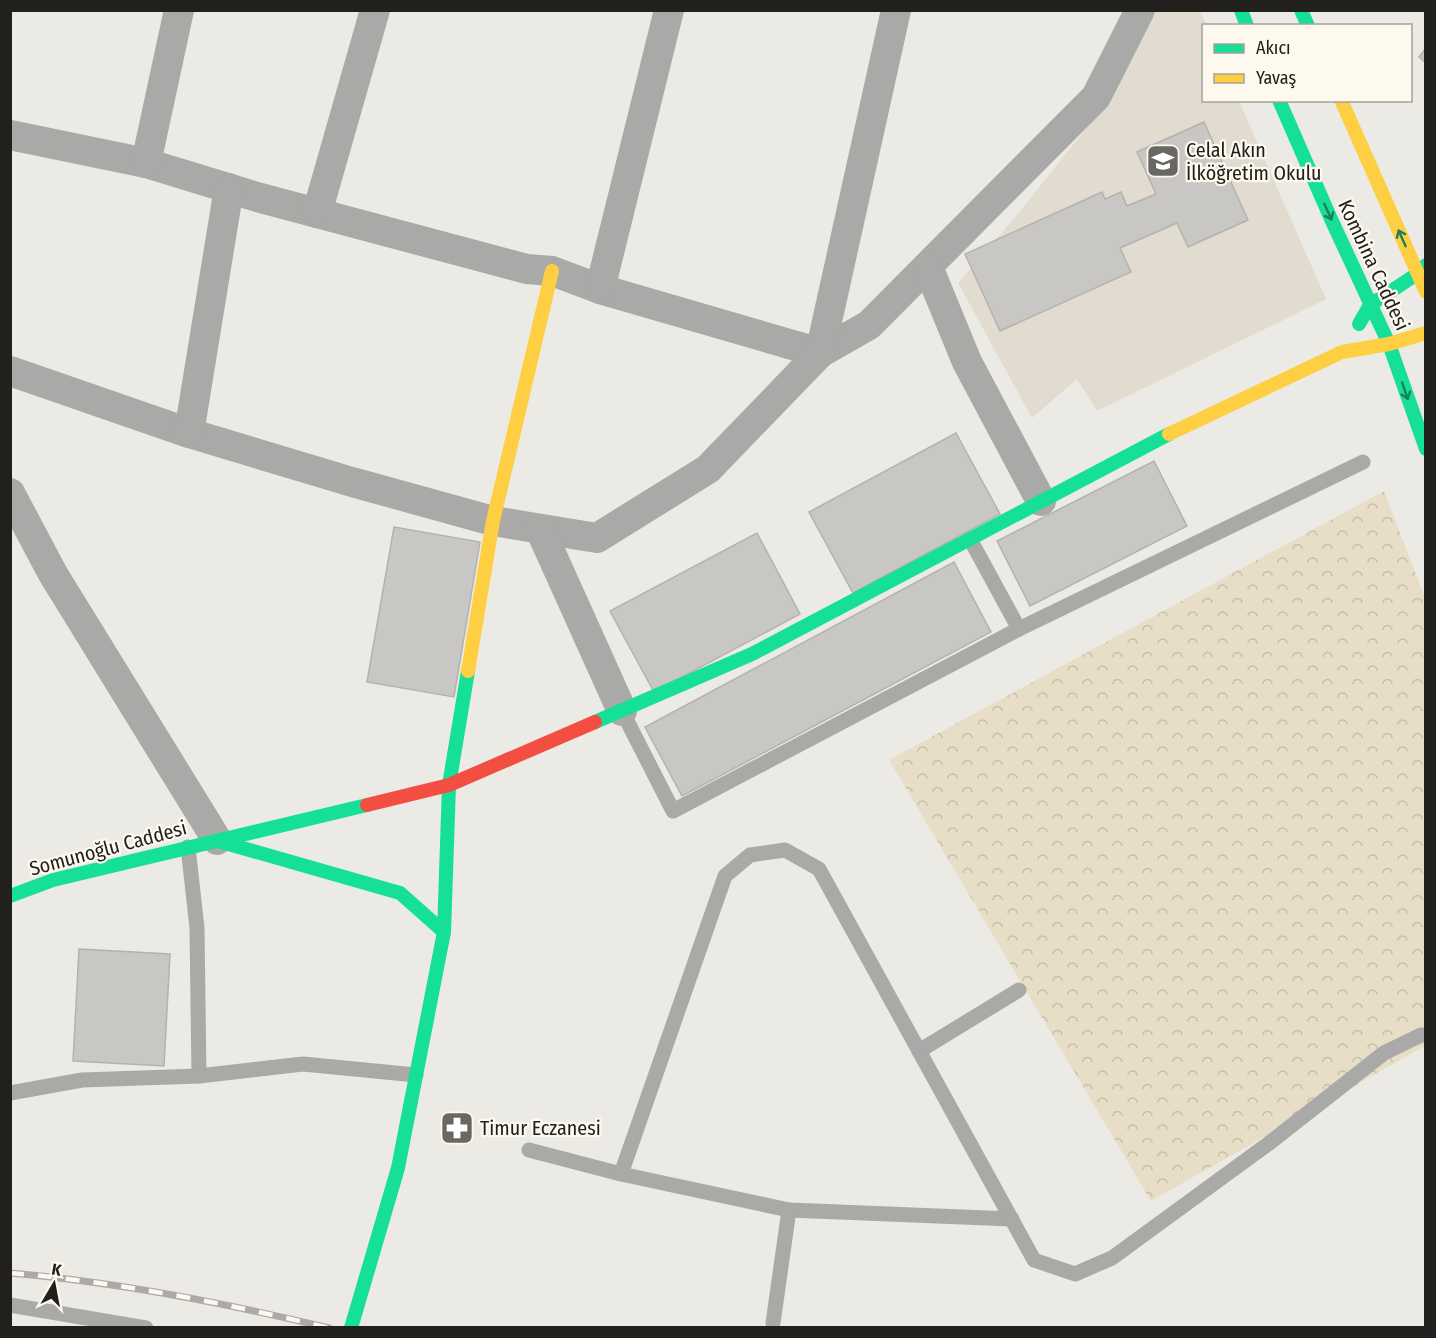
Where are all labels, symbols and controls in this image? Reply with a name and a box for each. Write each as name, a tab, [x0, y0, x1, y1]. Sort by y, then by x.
legend	[1202, 24, 1412, 102]
text: Akıcı	[1256, 37, 1291, 59]
text: Yavaş	[1256, 67, 1297, 89]
place label: Celal Akın İlköğretim Okulu	[1186, 138, 1321, 185]
school or university icon: Celal Akın İlköğretim Okulu	[1145, 143, 1181, 179]
street label: Kombina Caddesi	[1333, 196, 1415, 334]
one-way arrow	[1323, 203, 1334, 221]
one-way arrow	[1395, 230, 1407, 248]
one-way arrow	[1401, 381, 1412, 400]
street label: Somunoğlu Caddesi	[27, 815, 189, 881]
pharmacy icon: Timur Eczanesi	[439, 1110, 475, 1146]
place label: Timur Eczanesi	[480, 1116, 601, 1140]
north arrow	[24, 1254, 84, 1314]
text: K	[50, 1260, 63, 1280]

